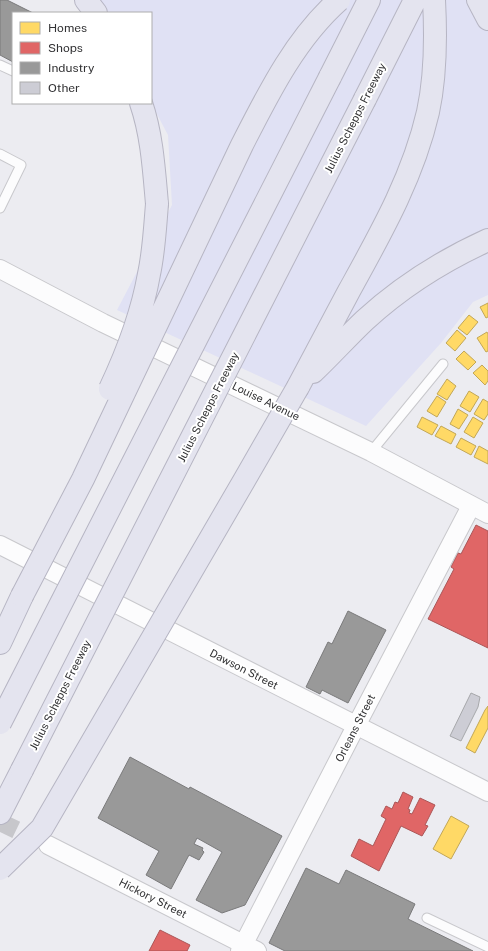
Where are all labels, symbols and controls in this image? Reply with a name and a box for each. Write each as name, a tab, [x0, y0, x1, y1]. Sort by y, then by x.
legend	[12, 12, 152, 104]
text: Homes	[48, 21, 87, 35]
text: Shops	[48, 41, 83, 55]
text: Industry	[48, 61, 95, 75]
street label: Julius Schepps Freeway	[322, 61, 388, 175]
text: Other	[48, 81, 80, 95]
street label: Julius Schepps Freeway	[175, 350, 241, 464]
street label: Louise Avenue	[230, 379, 302, 423]
street label: Julius Schepps Freeway	[27, 638, 93, 752]
street label: Dawson Street	[208, 647, 280, 691]
street label: Orleans Street	[333, 692, 377, 764]
street label: Hickory Street	[117, 876, 189, 920]

